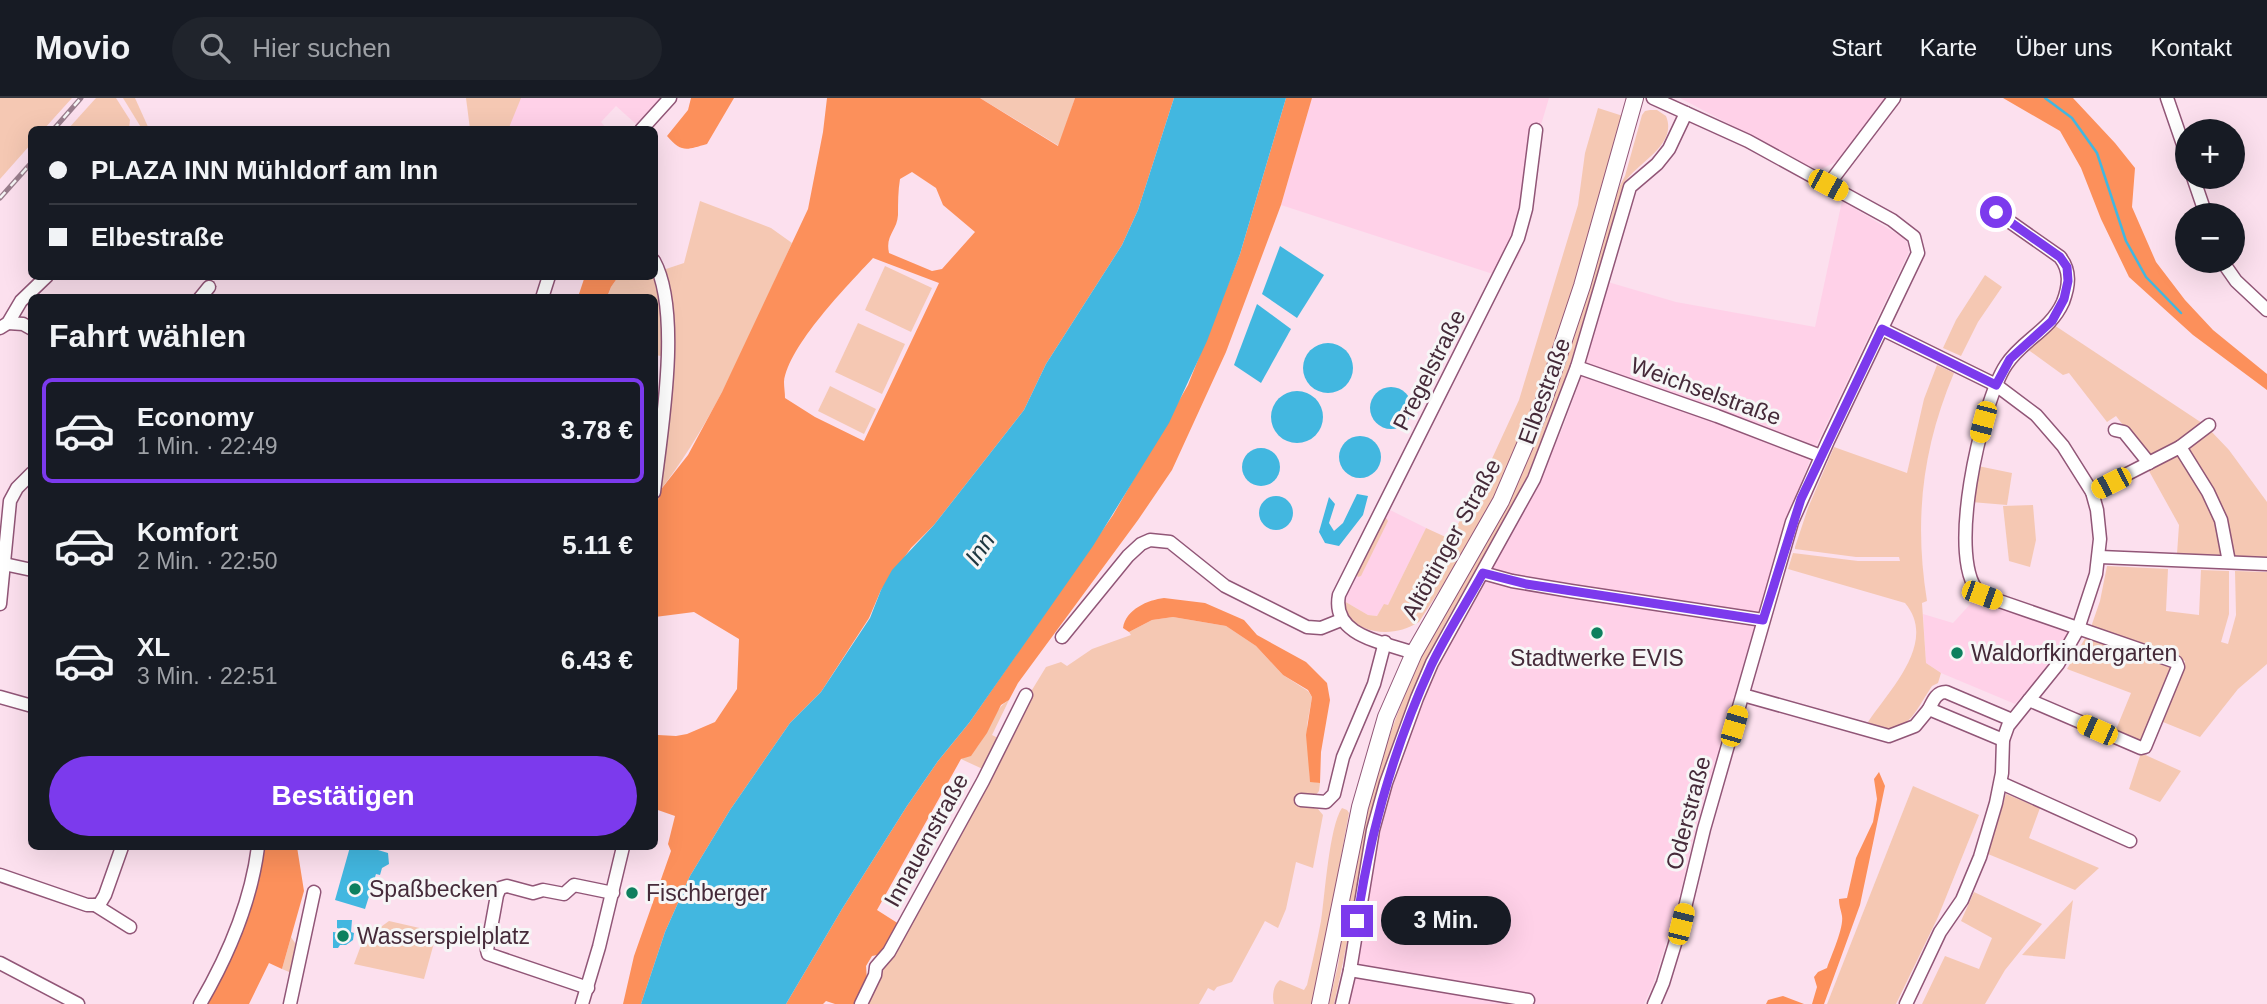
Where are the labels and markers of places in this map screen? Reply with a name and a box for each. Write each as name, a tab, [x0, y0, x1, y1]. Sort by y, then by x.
marker: Stadtwerke EVIS	[1589, 625, 1605, 641]
place label: Waldorfkindergarten	[1971, 640, 2177, 666]
place label: Stadtwerke EVIS	[1510, 645, 1684, 671]
marker: Waldorfkindergarten	[1949, 645, 1965, 661]
place label: Spaßbecken	[369, 876, 498, 902]
place label: Fischberger	[646, 880, 768, 906]
marker: Spaßbecken	[347, 881, 363, 897]
marker: Fischberger	[624, 885, 640, 901]
place label: Wasserspielplatz	[357, 923, 530, 949]
marker: Wasserspielplatz	[335, 928, 351, 944]

